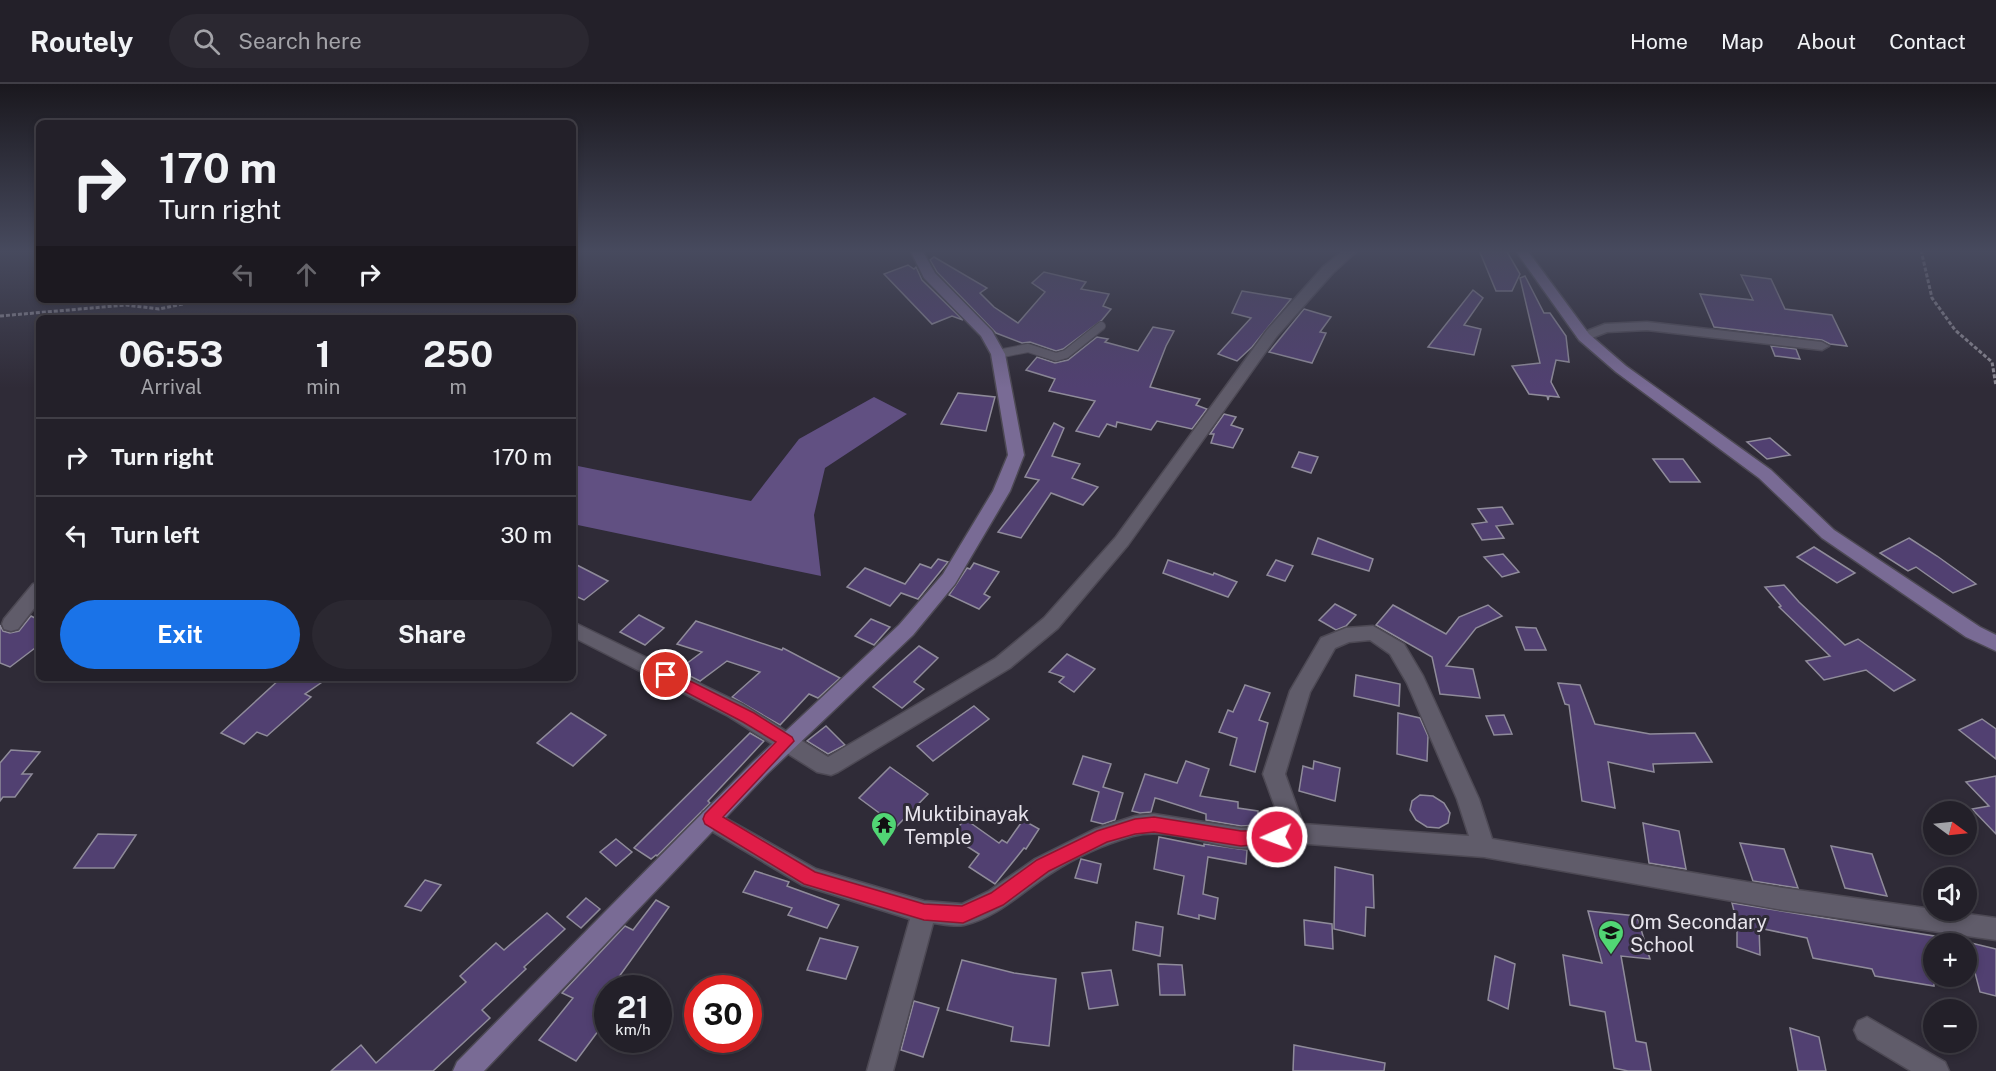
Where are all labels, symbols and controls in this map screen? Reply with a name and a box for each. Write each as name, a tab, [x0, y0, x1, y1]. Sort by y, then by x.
search box	[169, 14, 589, 68]
text: Routely	[30, 25, 133, 58]
icon: search	[190, 25, 223, 58]
text: Search here	[238, 28, 362, 54]
text: Home	[1630, 29, 1688, 54]
text: Map	[1721, 29, 1764, 54]
text: About	[1797, 29, 1856, 54]
text: Contact	[1889, 29, 1966, 54]
text: 170 m	[159, 143, 277, 192]
icon: right	[60, 144, 138, 222]
text: Turn right	[159, 193, 282, 225]
icon: left	[227, 258, 260, 291]
icon: ahead	[290, 258, 323, 291]
icon: right	[353, 258, 386, 291]
text: 06:53	[119, 333, 224, 375]
text: 1	[316, 333, 331, 375]
text: 250	[423, 333, 493, 375]
text: Arrival	[140, 375, 202, 399]
text: min	[306, 375, 340, 399]
text: m	[449, 375, 467, 399]
icon: right	[60, 441, 93, 474]
text: Turn right	[111, 444, 214, 470]
text: 170 m	[492, 444, 552, 470]
icon: left	[60, 519, 93, 552]
text: Turn left	[111, 522, 200, 548]
text: 30 m	[500, 522, 552, 548]
button: Exit	[60, 600, 300, 669]
button: Share	[312, 600, 552, 669]
pin	[640, 649, 691, 700]
icon: arrive	[649, 658, 682, 691]
north arrow	[1923, 801, 1977, 855]
map controls	[1923, 801, 1977, 1053]
place label: Muktibinayak Temple	[904, 802, 1029, 849]
position arrow	[1245, 805, 1309, 869]
temple icon: Muktibinayak Temple	[869, 810, 899, 848]
button: sound	[1923, 867, 1977, 921]
place label: Om Secondary School	[1630, 910, 1767, 957]
school or university icon: Om Secondary School	[1596, 918, 1626, 956]
button: +	[1923, 933, 1977, 987]
speed limit sign: 30	[684, 975, 762, 1053]
text: 21	[617, 989, 649, 1025]
button: −	[1923, 999, 1977, 1053]
text: km/h	[615, 1021, 651, 1038]

